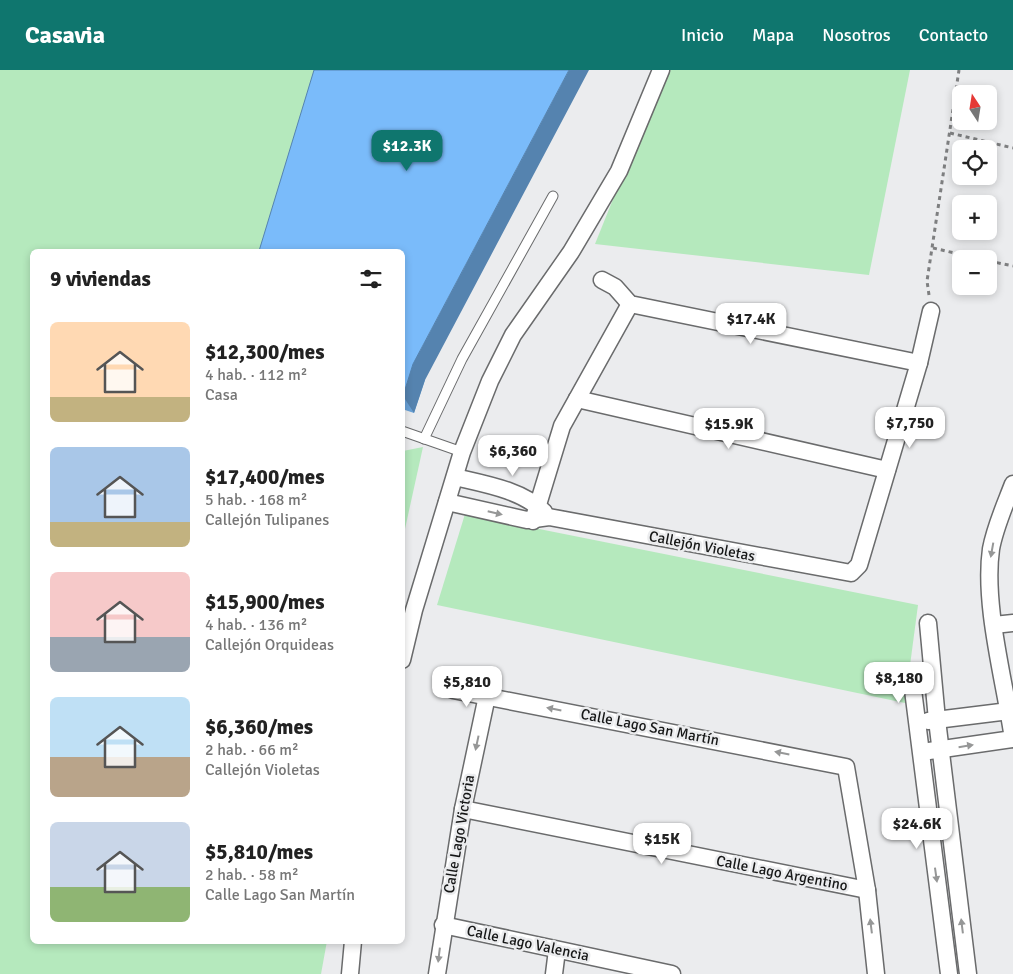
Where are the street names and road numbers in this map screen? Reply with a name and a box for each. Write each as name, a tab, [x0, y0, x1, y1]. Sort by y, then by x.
street label: Callejón Violetas	[647, 527, 757, 565]
street label: Calle Lago San Martín	[579, 705, 721, 749]
street label: Calle Lago Victoria	[440, 773, 478, 895]
street label: Calle Lago Argentino	[715, 851, 850, 895]
street label: Calle Lago Valencia	[465, 921, 591, 965]

